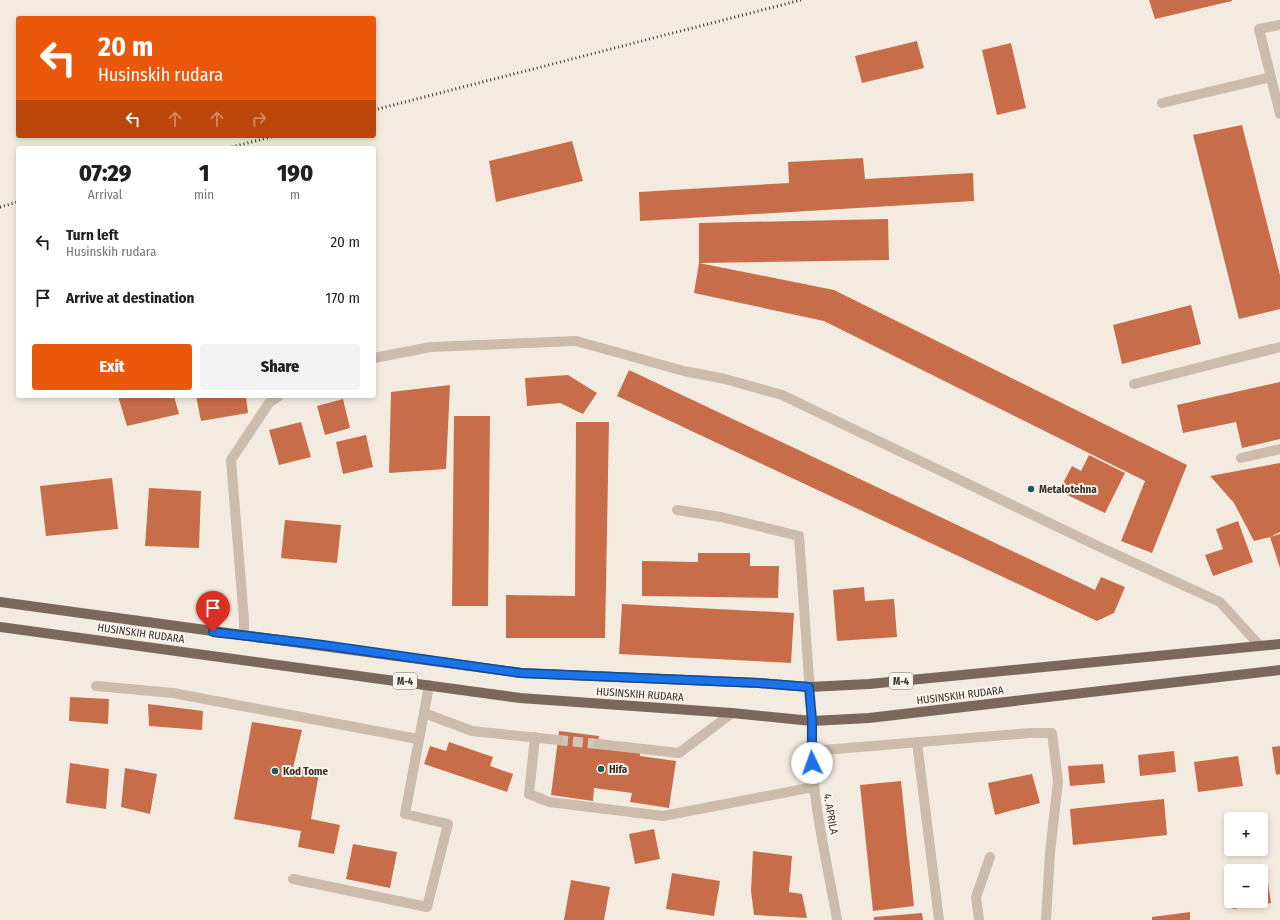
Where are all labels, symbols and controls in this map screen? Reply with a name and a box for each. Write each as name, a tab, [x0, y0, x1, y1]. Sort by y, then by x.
text: 20 m	[98, 30, 153, 63]
icon: left	[32, 32, 84, 84]
text: Husinskih rudara	[98, 64, 223, 86]
icon: left	[122, 108, 144, 130]
icon: ahead	[164, 108, 186, 130]
icon: ahead	[206, 108, 228, 130]
icon: right	[248, 108, 270, 130]
text: 07:29	[79, 159, 131, 187]
text: 1	[199, 159, 209, 187]
text: 190	[277, 159, 313, 187]
text: Arrival	[88, 187, 122, 202]
text: min	[194, 187, 214, 202]
text: m	[290, 187, 300, 202]
text: Turn left	[66, 226, 119, 244]
icon: left	[32, 231, 54, 253]
text: 20 m	[331, 233, 360, 251]
text: Husinskih rudara	[66, 244, 156, 259]
icon: arrive	[32, 287, 54, 309]
text: Arrive at destination	[66, 289, 194, 307]
text: 170 m	[325, 289, 360, 307]
button: Exit	[32, 344, 192, 390]
button: Share	[200, 344, 360, 390]
place label: Metalotehna	[1039, 483, 1097, 496]
marker: Metalotehna	[1026, 484, 1036, 494]
pin	[196, 591, 230, 632]
icon: arrive	[202, 597, 224, 619]
street label: HUSINSKIH RUDARA	[97, 621, 185, 646]
road number: M-4	[393, 673, 417, 689]
road number: M-4	[889, 673, 913, 689]
street label: HUSINSKIH RUDARA	[916, 684, 1005, 707]
street label: HUSINSKIH RUDARA	[596, 685, 684, 704]
position arrow	[791, 742, 833, 784]
place label: Hifa	[609, 763, 628, 776]
marker: Hifa	[596, 764, 606, 774]
place label: Kod Tome	[283, 765, 328, 778]
marker: Kod Tome	[270, 766, 280, 776]
street label: 4. APRILA	[821, 793, 841, 836]
map controls	[1224, 812, 1268, 908]
button: +	[1224, 812, 1268, 856]
button: −	[1224, 864, 1268, 908]

